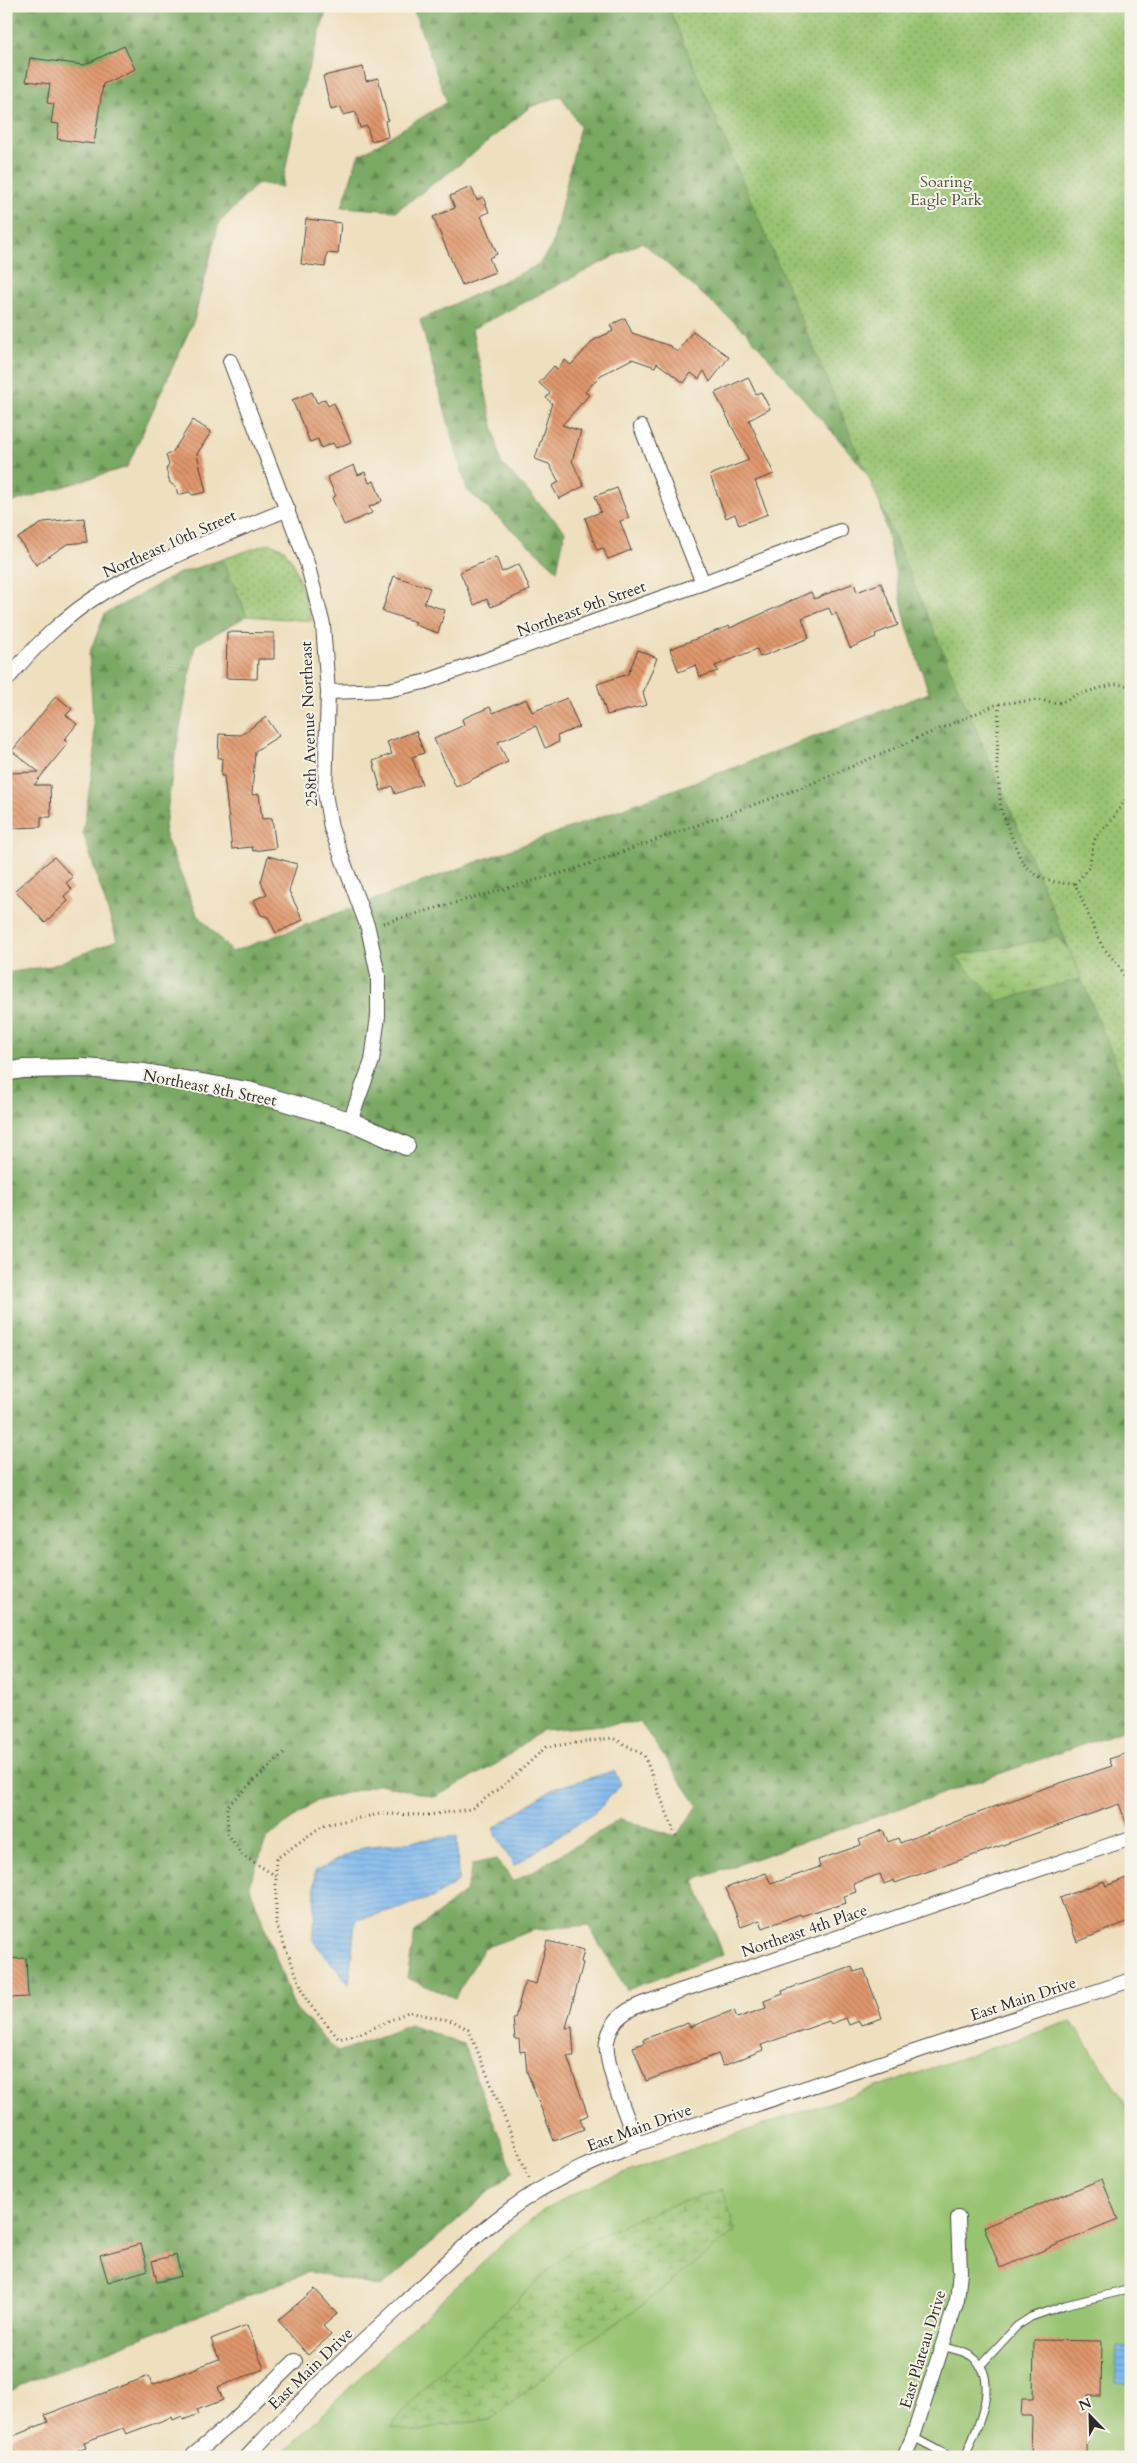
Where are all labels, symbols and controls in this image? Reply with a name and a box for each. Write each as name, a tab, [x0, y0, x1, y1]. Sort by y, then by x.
park label: Soaring Eagle Park	[910, 171, 983, 211]
street label: Northeast 10th Street	[99, 505, 240, 583]
street label: Northeast 9th Street	[514, 575, 649, 642]
street label: 258th Avenue Northeast	[295, 641, 323, 807]
street label: Northeast 8th Street	[141, 1064, 278, 1112]
street label: Northeast 4th Place	[738, 1899, 870, 1963]
street label: East Main Drive	[968, 1971, 1079, 2026]
street label: East Main Drive	[584, 2099, 695, 2157]
street label: East Plateau Drive	[894, 2287, 951, 2411]
street label: East Main Drive	[263, 2323, 358, 2415]
north arrow	[1064, 2390, 1114, 2440]
text: N	[1076, 2393, 1094, 2416]

